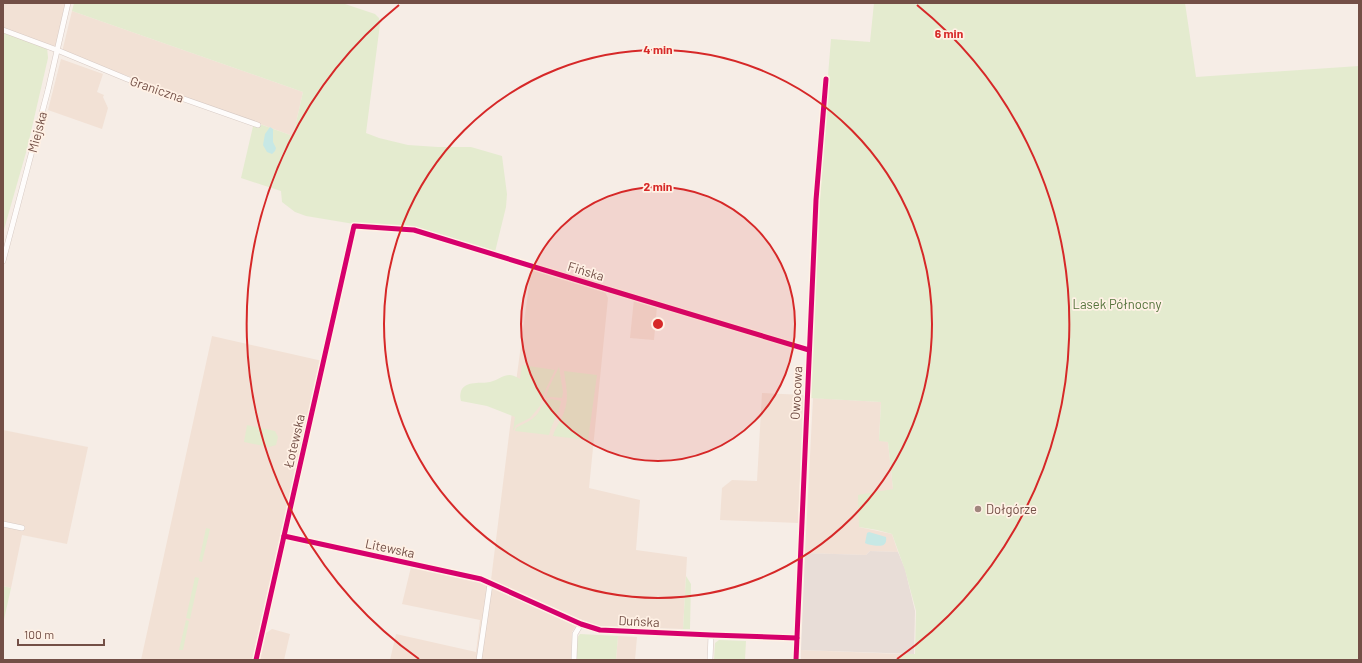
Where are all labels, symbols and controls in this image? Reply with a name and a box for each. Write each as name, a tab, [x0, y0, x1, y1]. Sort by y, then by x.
text: 6 min	[935, 26, 963, 40]
text: 4 min	[643, 42, 673, 56]
street label: Graniczna	[128, 72, 186, 106]
street label: Miejska	[24, 110, 50, 154]
text: 2 min	[644, 179, 672, 193]
street label: Fińska	[566, 258, 606, 284]
park label: Lasek Północny	[1073, 296, 1161, 312]
centre of rings	[651, 317, 665, 331]
street label: Owocowa	[787, 366, 805, 420]
street label: Łotewska	[280, 413, 308, 470]
place label: Dołgórze	[986, 501, 1037, 517]
marker: Dołgórze	[973, 504, 983, 514]
street label: Litewska	[364, 535, 416, 561]
street label: Duńska	[618, 612, 660, 630]
scale bar	[18, 621, 104, 647]
text: 100 m	[24, 627, 54, 641]

